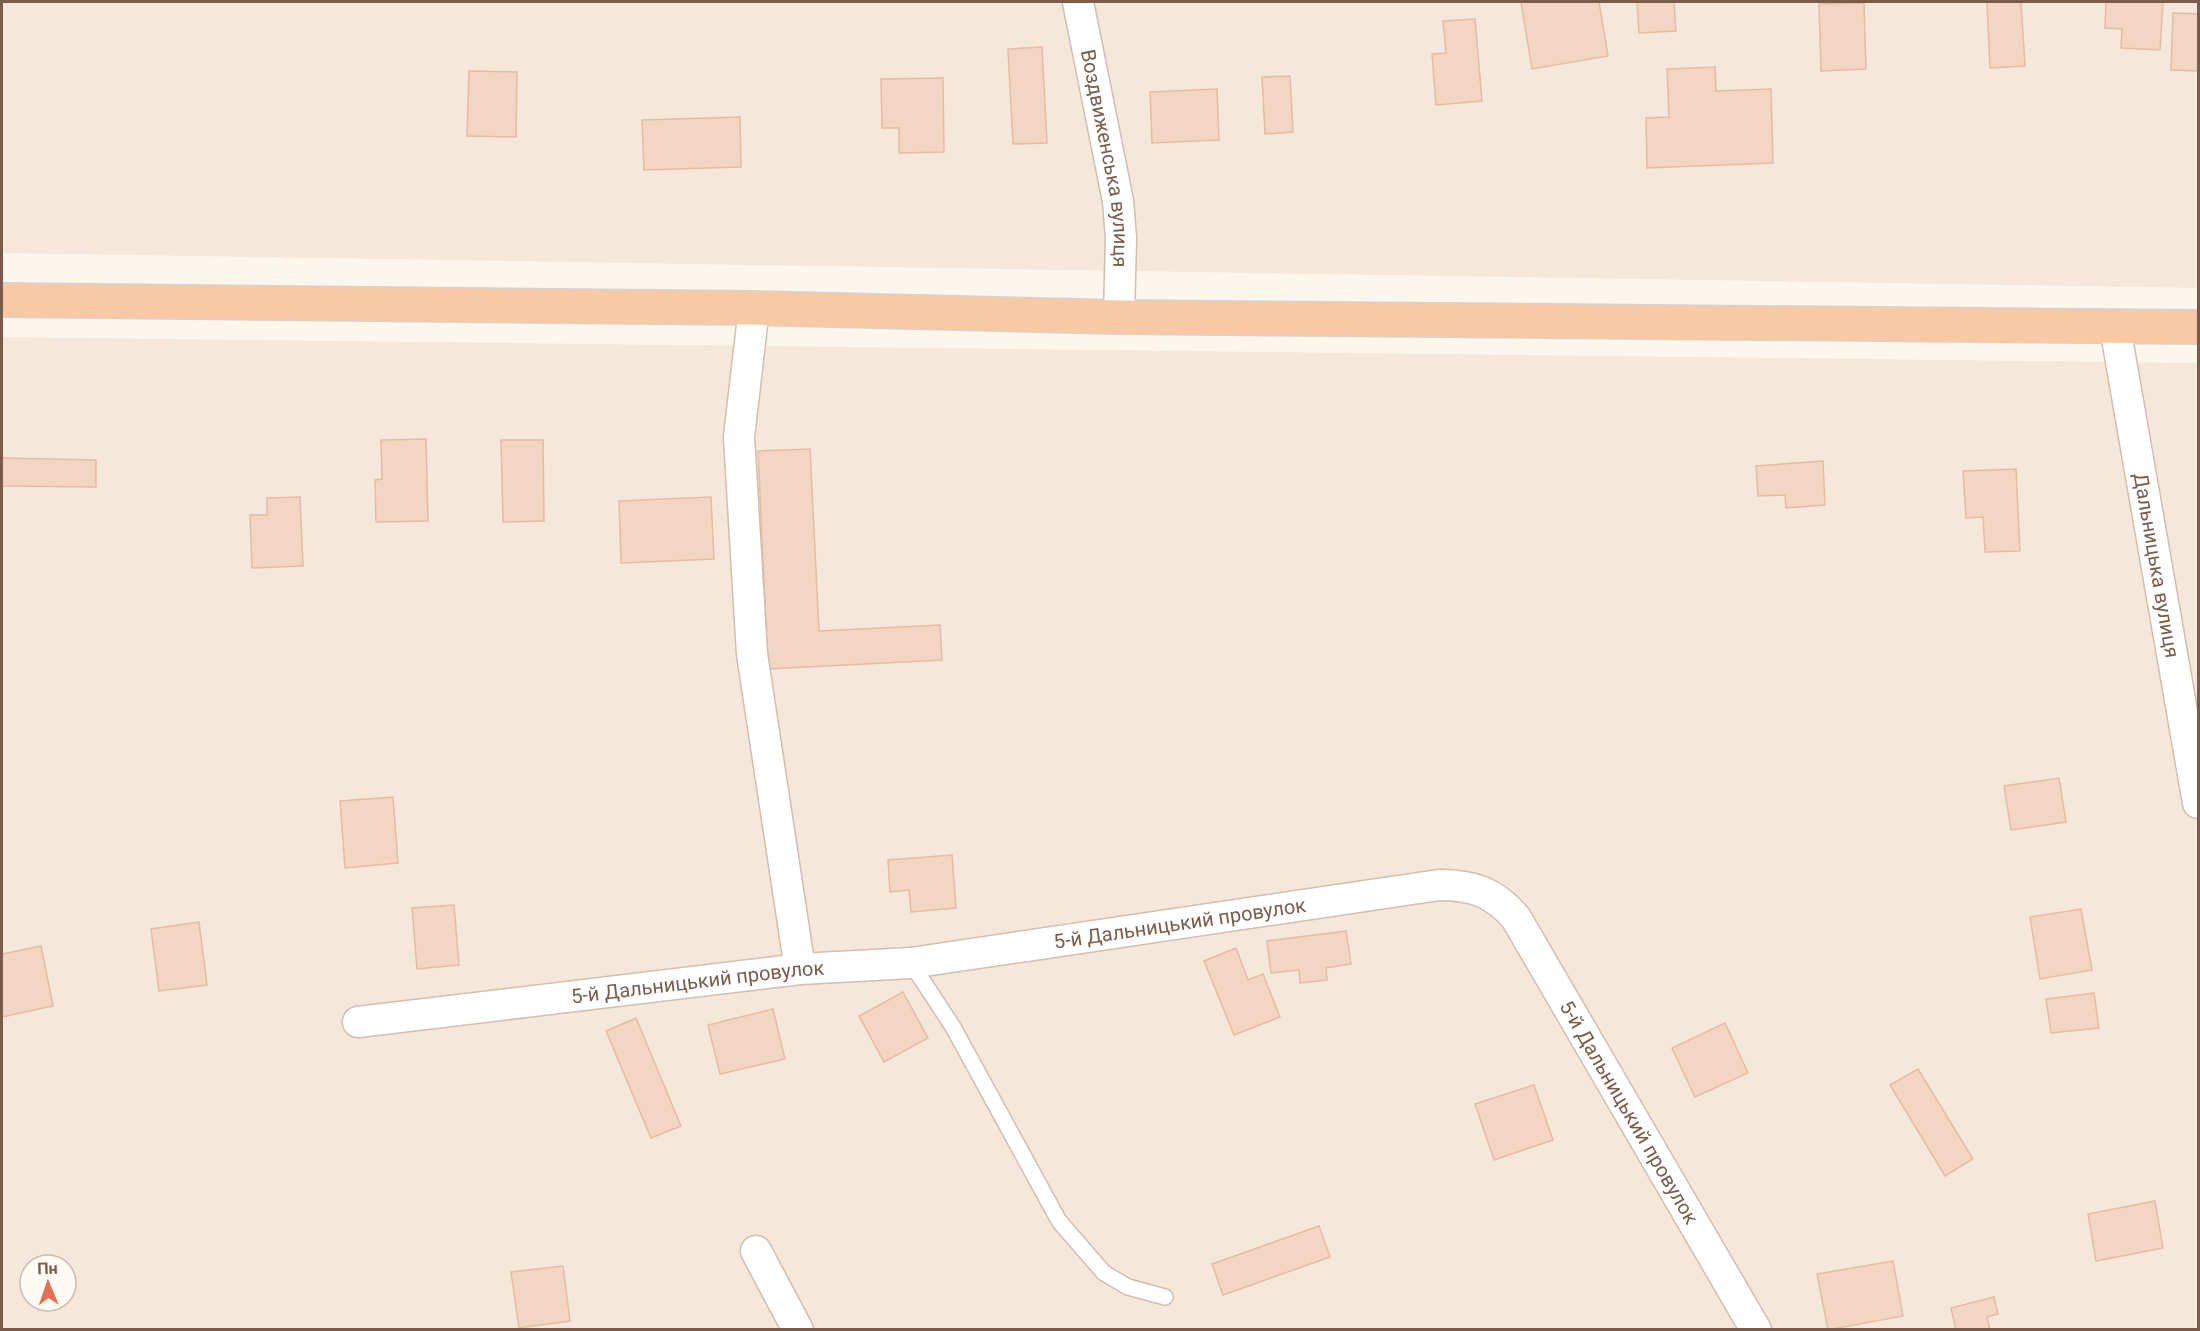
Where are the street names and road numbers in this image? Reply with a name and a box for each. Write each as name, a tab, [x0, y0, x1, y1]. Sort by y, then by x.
street label: Воздвиженська вулиця	[1076, 47, 1133, 268]
street label: Дальницька вулиця	[2129, 471, 2184, 660]
street label: 5-й Дальницький провулок	[1052, 893, 1308, 954]
street label: 5-й Дальницький провулок	[570, 956, 825, 1008]
street label: 5-й Дальницький провулок	[1555, 996, 1704, 1228]

